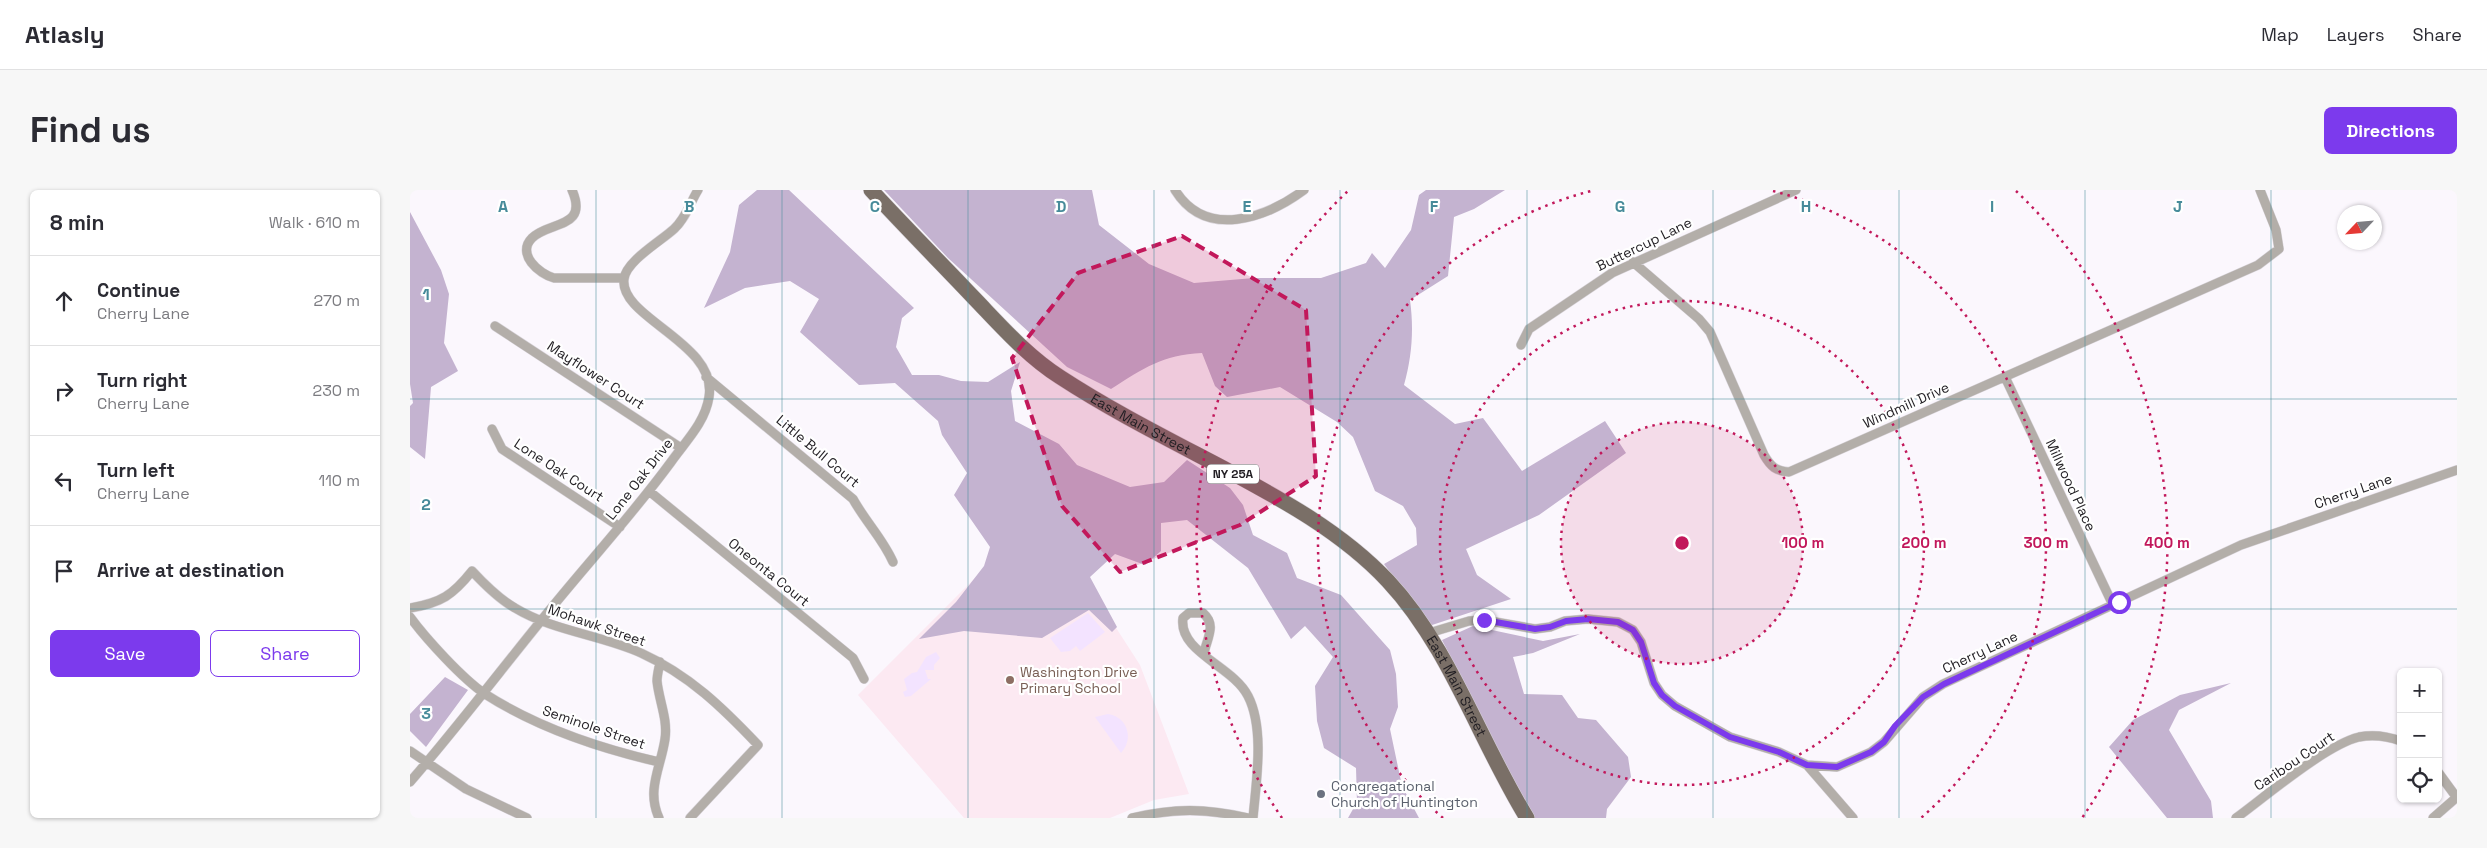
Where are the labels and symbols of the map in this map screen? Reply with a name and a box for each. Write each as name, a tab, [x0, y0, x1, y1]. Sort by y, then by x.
text: A	[498, 196, 508, 217]
text: B	[684, 196, 694, 217]
text: C	[870, 196, 880, 217]
text: D	[1056, 196, 1066, 217]
text: E	[1243, 196, 1252, 217]
text: F	[1430, 196, 1439, 217]
text: G	[1615, 196, 1625, 217]
text: H	[1801, 196, 1811, 217]
text: I	[1990, 196, 1994, 217]
text: J	[2173, 196, 2183, 217]
north arrow	[2337, 205, 2382, 250]
street label: Buttercup Lane	[1593, 213, 1695, 275]
text: 1	[422, 284, 430, 305]
street label: Mayflower Court	[544, 337, 648, 413]
street label: Windmill Drive	[1860, 378, 1952, 432]
street label: East Main Street	[1087, 389, 1194, 459]
street label: Little Bull Court	[773, 411, 863, 491]
street label: Lone Oak Court	[511, 434, 607, 506]
street label: Lone Oak Drive	[601, 435, 677, 523]
street label: Millwood Place	[2042, 436, 2100, 534]
road number: NY 25A	[1207, 464, 1259, 484]
street label: Cherry Lane	[2312, 469, 2394, 513]
text: 2	[421, 494, 431, 515]
text: 100 m	[1782, 533, 1824, 552]
text: 200 m	[1902, 533, 1946, 552]
text: 300 m	[2023, 533, 2069, 552]
text: 400 m	[2144, 533, 2190, 552]
street label: Oneonta Court	[725, 534, 813, 610]
centre of rings	[1673, 534, 1691, 552]
route start	[2108, 591, 2131, 614]
street label: Mohawk Street	[546, 600, 648, 650]
route end	[1473, 609, 1496, 632]
street label: Cherry Lane	[1939, 627, 2021, 677]
street label: East Main Street	[1423, 632, 1491, 740]
place label: Washington Drive Primary School	[1020, 663, 1138, 697]
marker: Washington Drive Primary School	[1004, 674, 1016, 686]
street label: Seminole Street	[540, 701, 648, 753]
text: 3	[421, 703, 431, 724]
street label: Caribou Court	[2250, 727, 2338, 795]
place label: Congregational Church of Huntington	[1331, 777, 1478, 811]
marker: Congregational Church of Huntington	[1315, 788, 1327, 800]

